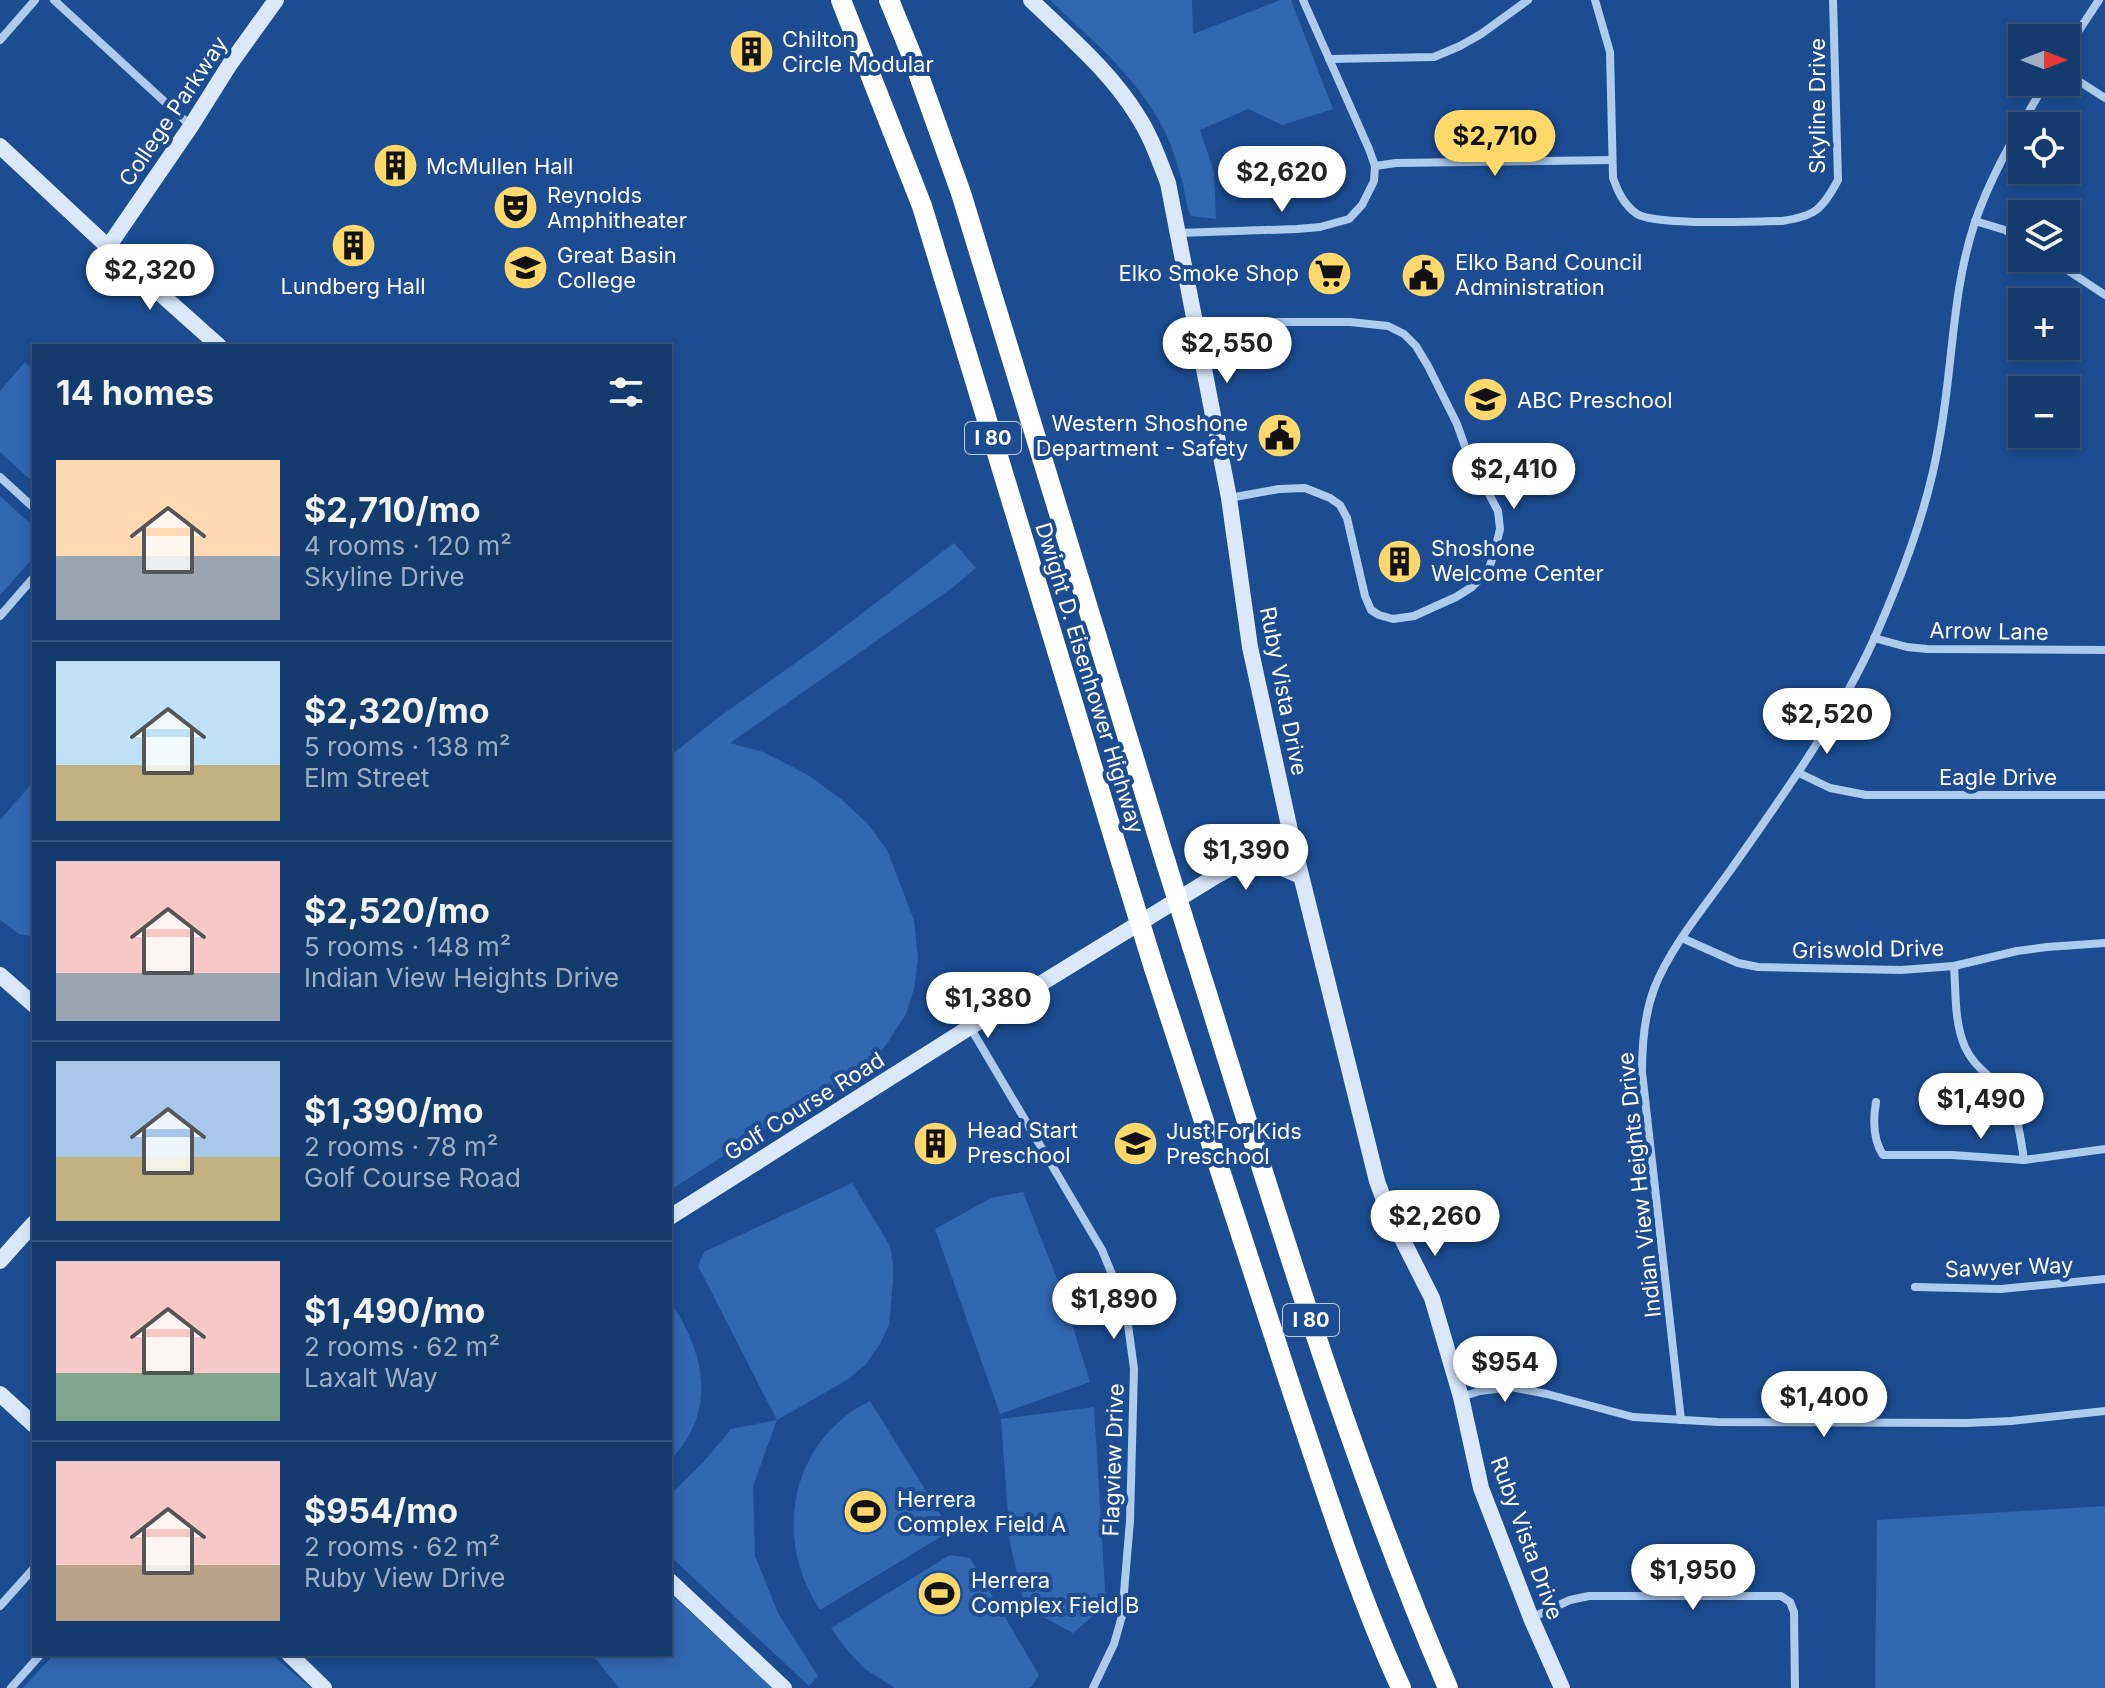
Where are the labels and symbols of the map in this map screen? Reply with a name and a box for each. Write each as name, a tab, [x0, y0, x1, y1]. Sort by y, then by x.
north arrow	[2008, 24, 2080, 96]
place label: Chilton Circle Modular	[782, 26, 934, 77]
building icon: Chilton Circle Modular	[727, 28, 775, 76]
street label: College Parkway	[113, 31, 233, 191]
street label: Skyline Drive	[1804, 38, 1830, 174]
pin: $2,710	[1430, 110, 1560, 178]
building icon: McMullen Hall	[371, 142, 419, 190]
pin: $2,620	[1217, 146, 1347, 214]
place label: McMullen Hall	[426, 153, 573, 179]
place label: Reynolds Amphitheater	[547, 182, 687, 233]
theatre icon: Reynolds Amphitheater	[492, 184, 540, 232]
building icon: Lundberg Hall	[329, 221, 377, 269]
place label: Great Basin College	[557, 242, 677, 293]
pin: $2,320	[85, 244, 215, 312]
school or university icon: Great Basin College	[502, 244, 550, 292]
supermarket icon: Elko Smoke Shop	[1306, 249, 1354, 297]
place label: Elko Band Council Administration	[1455, 249, 1642, 300]
public building icon: Elko Band Council Administration	[1400, 251, 1448, 299]
place label: Elko Smoke Shop	[1119, 260, 1299, 286]
place label: Lundberg Hall	[280, 273, 426, 299]
pin: $2,550	[1162, 317, 1292, 385]
school or university icon: ABC Preschool	[1462, 376, 1510, 424]
place label: ABC Preschool	[1517, 387, 1673, 413]
place label: Western Shoshone Department - Safety	[1036, 410, 1248, 461]
public building icon: Western Shoshone Department - Safety	[1255, 412, 1303, 460]
road number: I 80	[965, 422, 1021, 454]
pin: $2,410	[1449, 443, 1579, 511]
street label: Dwight D. Eisenhower Highway	[1030, 519, 1150, 837]
place label: Shoshone Welcome Center	[1431, 535, 1604, 586]
building icon: Shoshone Welcome Center	[1376, 537, 1424, 585]
street label: Ruby Vista Drive	[1255, 604, 1313, 778]
street label: Arrow Lane	[1929, 617, 2049, 645]
pin: $2,520	[1762, 688, 1892, 756]
street label: Eagle Drive	[1939, 764, 2057, 790]
pin: $1,390	[1181, 824, 1311, 892]
street label: Griswold Drive	[1792, 935, 1944, 963]
pin: $1,380	[923, 972, 1053, 1040]
street label: Golf Course Road	[719, 1046, 889, 1166]
street label: Indian View Heights Drive	[1612, 1051, 1666, 1319]
pin: $1,490	[1916, 1073, 2046, 1141]
place label: Head Start Preschool	[967, 1117, 1078, 1168]
place label: Just For Kids Preschool	[1166, 1118, 1302, 1169]
building icon: Head Start Preschool	[912, 1119, 960, 1167]
school or university icon: Just For Kids Preschool	[1111, 1120, 1159, 1168]
pin: $2,260	[1370, 1190, 1500, 1258]
street label: Sawyer Way	[1944, 1252, 2074, 1282]
pin: $1,890	[1049, 1273, 1179, 1341]
road number: I 80	[1283, 1304, 1339, 1336]
pin: $954	[1458, 1336, 1552, 1404]
pin: $1,400	[1759, 1371, 1889, 1439]
street label: Flagview Drive	[1097, 1383, 1129, 1537]
street label: Ruby Vista Drive	[1485, 1453, 1569, 1623]
place label: Herrera Complex Field A	[897, 1486, 1066, 1537]
sports icon: Herrera Complex Field A	[842, 1488, 890, 1536]
pin: $1,950	[1628, 1544, 1758, 1612]
place label: Herrera Complex Field B	[971, 1567, 1139, 1618]
sports icon: Herrera Complex Field B	[916, 1569, 964, 1617]

